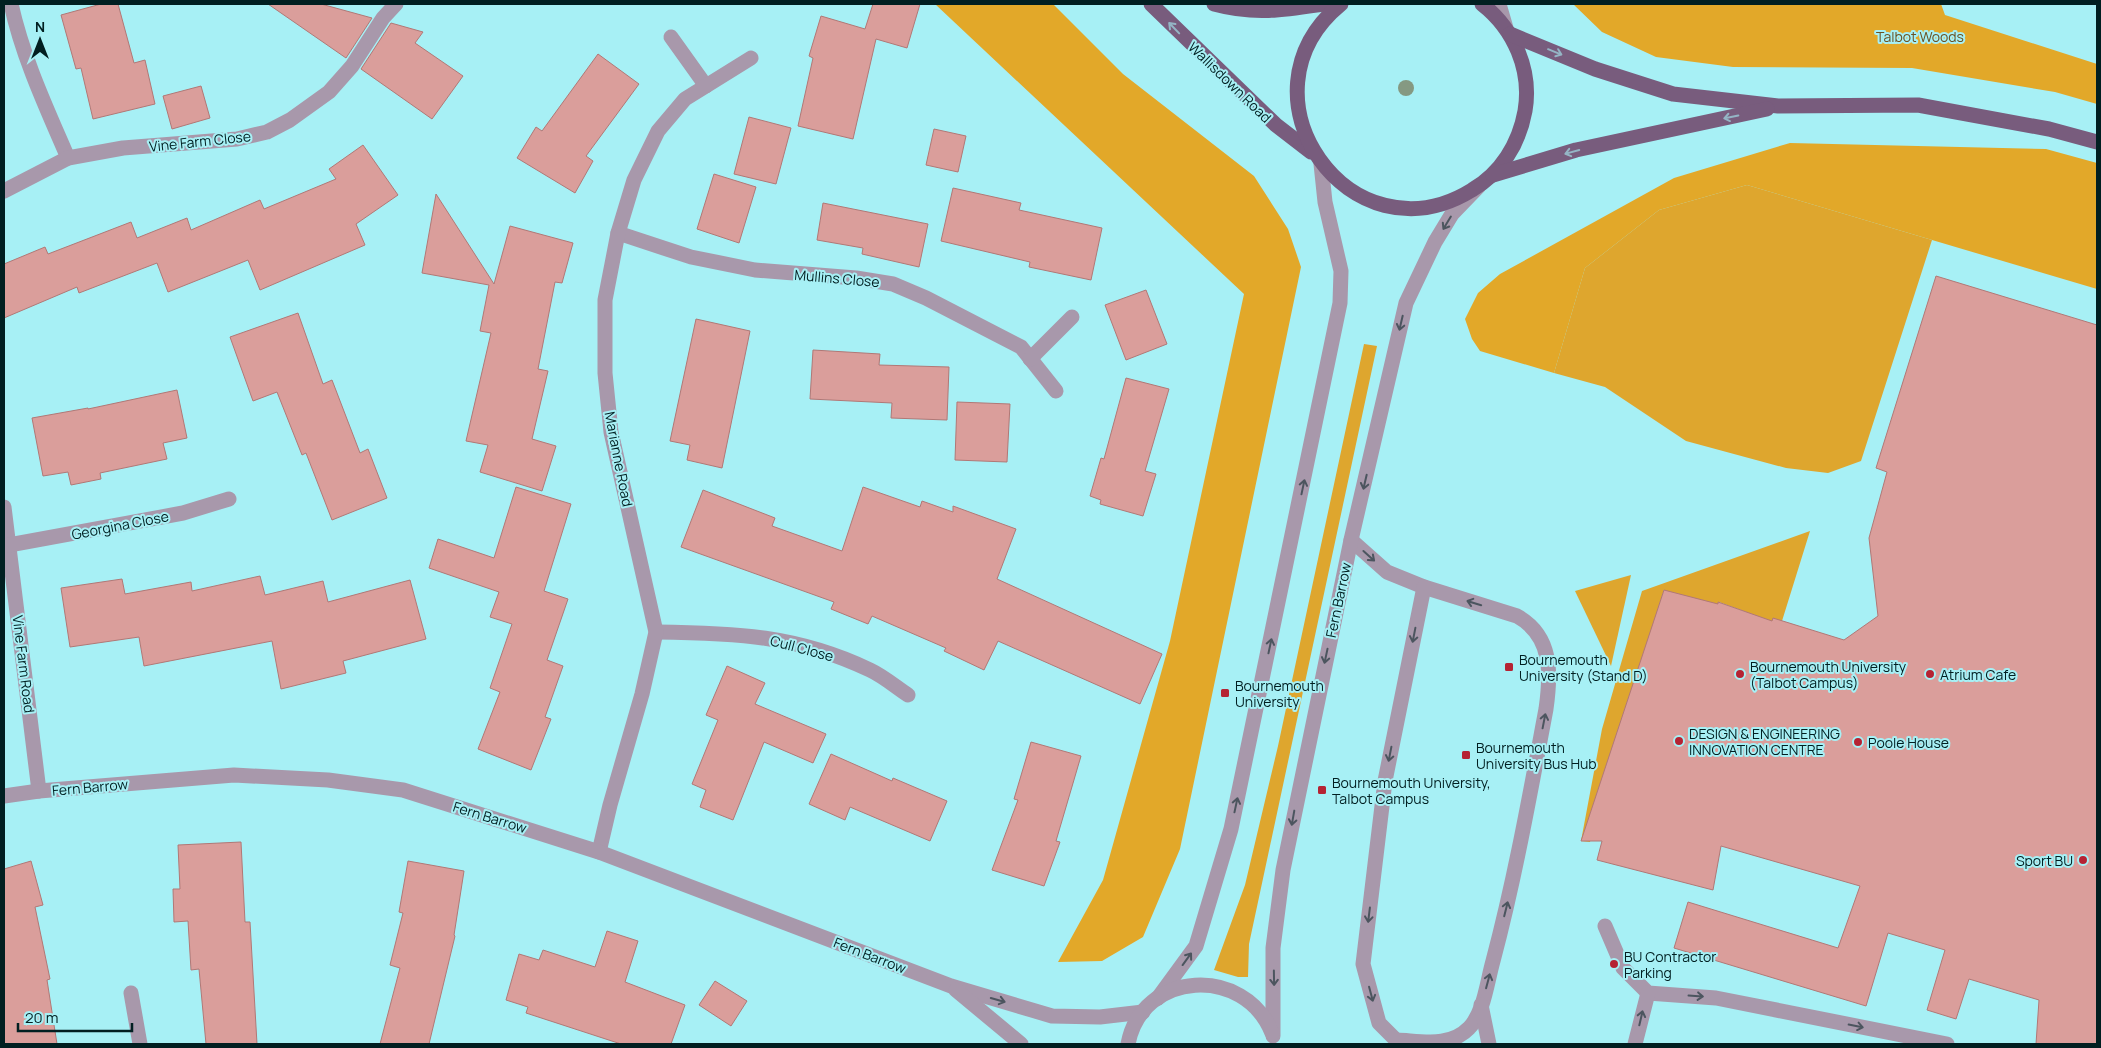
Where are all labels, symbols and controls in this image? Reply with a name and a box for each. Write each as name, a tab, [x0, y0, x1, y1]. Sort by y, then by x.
north arrow	[15, 15, 65, 65]
text: N	[35, 17, 45, 36]
one-way arrow	[1169, 22, 1181, 34]
park label: Talbot Woods	[1876, 27, 1964, 46]
street label: Wallisdown Road	[1184, 37, 1276, 127]
one-way arrow	[1547, 48, 1562, 57]
one-way arrow	[1723, 113, 1739, 122]
street label: Vine Farm Close	[148, 126, 252, 156]
one-way arrow	[1564, 147, 1580, 157]
one-way arrow	[1441, 215, 1451, 229]
street label: Mullins Close	[794, 265, 880, 291]
one-way arrow	[1396, 315, 1405, 331]
street label: Marianne Road	[600, 410, 638, 508]
one-way arrow	[1360, 473, 1369, 489]
one-way arrow	[1299, 480, 1308, 496]
street label: Georgina Close	[70, 506, 170, 544]
one-way arrow	[1362, 550, 1375, 562]
street label: Fern Barrow	[1321, 560, 1355, 639]
one-way arrow	[1467, 597, 1483, 607]
street label: Vine Farm Road	[9, 614, 39, 714]
one-way arrow	[1409, 626, 1418, 642]
street label: Cull Close	[768, 630, 836, 666]
one-way arrow	[1265, 639, 1275, 655]
one-way arrow	[1321, 648, 1330, 664]
place label: Bournemouth University (Stand D)	[1519, 650, 1648, 685]
place label: Bournemouth University (Talbot Campus)	[1750, 657, 1907, 692]
marker: Bournemouth University (Stand D)	[1503, 661, 1515, 673]
place label: Atrium Cafe	[1940, 665, 2016, 684]
marker: Bournemouth University (Talbot Campus)	[1734, 668, 1746, 680]
marker: Atrium Cafe	[1924, 668, 1936, 680]
place label: Bournemouth University	[1235, 676, 1324, 711]
marker: Bournemouth University	[1219, 687, 1231, 699]
one-way arrow	[1540, 713, 1549, 729]
place label: DESIGN & ENGINEERING INNOVATION CENTRE	[1689, 724, 1840, 759]
place label: Poole House	[1868, 733, 1949, 752]
marker: DESIGN & ENGINEERING INNOVATION CENTRE	[1673, 735, 1685, 747]
marker: Poole House	[1852, 736, 1864, 748]
place label: Bournemouth University Bus Hub	[1476, 738, 1597, 773]
one-way arrow	[1385, 746, 1395, 762]
marker: Bournemouth University Bus Hub	[1460, 749, 1472, 761]
place label: Bournemouth University, Talbot Campus	[1332, 773, 1491, 808]
street label: Fern Barrow	[51, 774, 129, 800]
marker: Bournemouth University, Talbot Campus	[1316, 784, 1328, 796]
street label: Fern Barrow	[451, 797, 529, 837]
one-way arrow	[1232, 798, 1241, 814]
one-way arrow	[1288, 809, 1298, 825]
place label: Sport BU	[2016, 851, 2073, 870]
marker: Sport BU	[2077, 854, 2089, 866]
one-way arrow	[1502, 902, 1511, 918]
one-way arrow	[1364, 907, 1374, 923]
street label: Fern Barrow	[831, 932, 909, 978]
place label: BU Contractor Parking	[1624, 947, 1716, 982]
one-way arrow	[1182, 952, 1192, 966]
marker: BU Contractor Parking	[1608, 958, 1620, 970]
one-way arrow	[1269, 970, 1279, 986]
one-way arrow	[1483, 973, 1493, 989]
one-way arrow	[1366, 985, 1376, 1001]
one-way arrow	[1688, 992, 1704, 1001]
one-way arrow	[990, 995, 1006, 1005]
scale bar	[18, 1000, 131, 1032]
text: 20 m	[25, 1007, 58, 1028]
one-way arrow	[1637, 1011, 1646, 1027]
one-way arrow	[1847, 1021, 1863, 1031]

